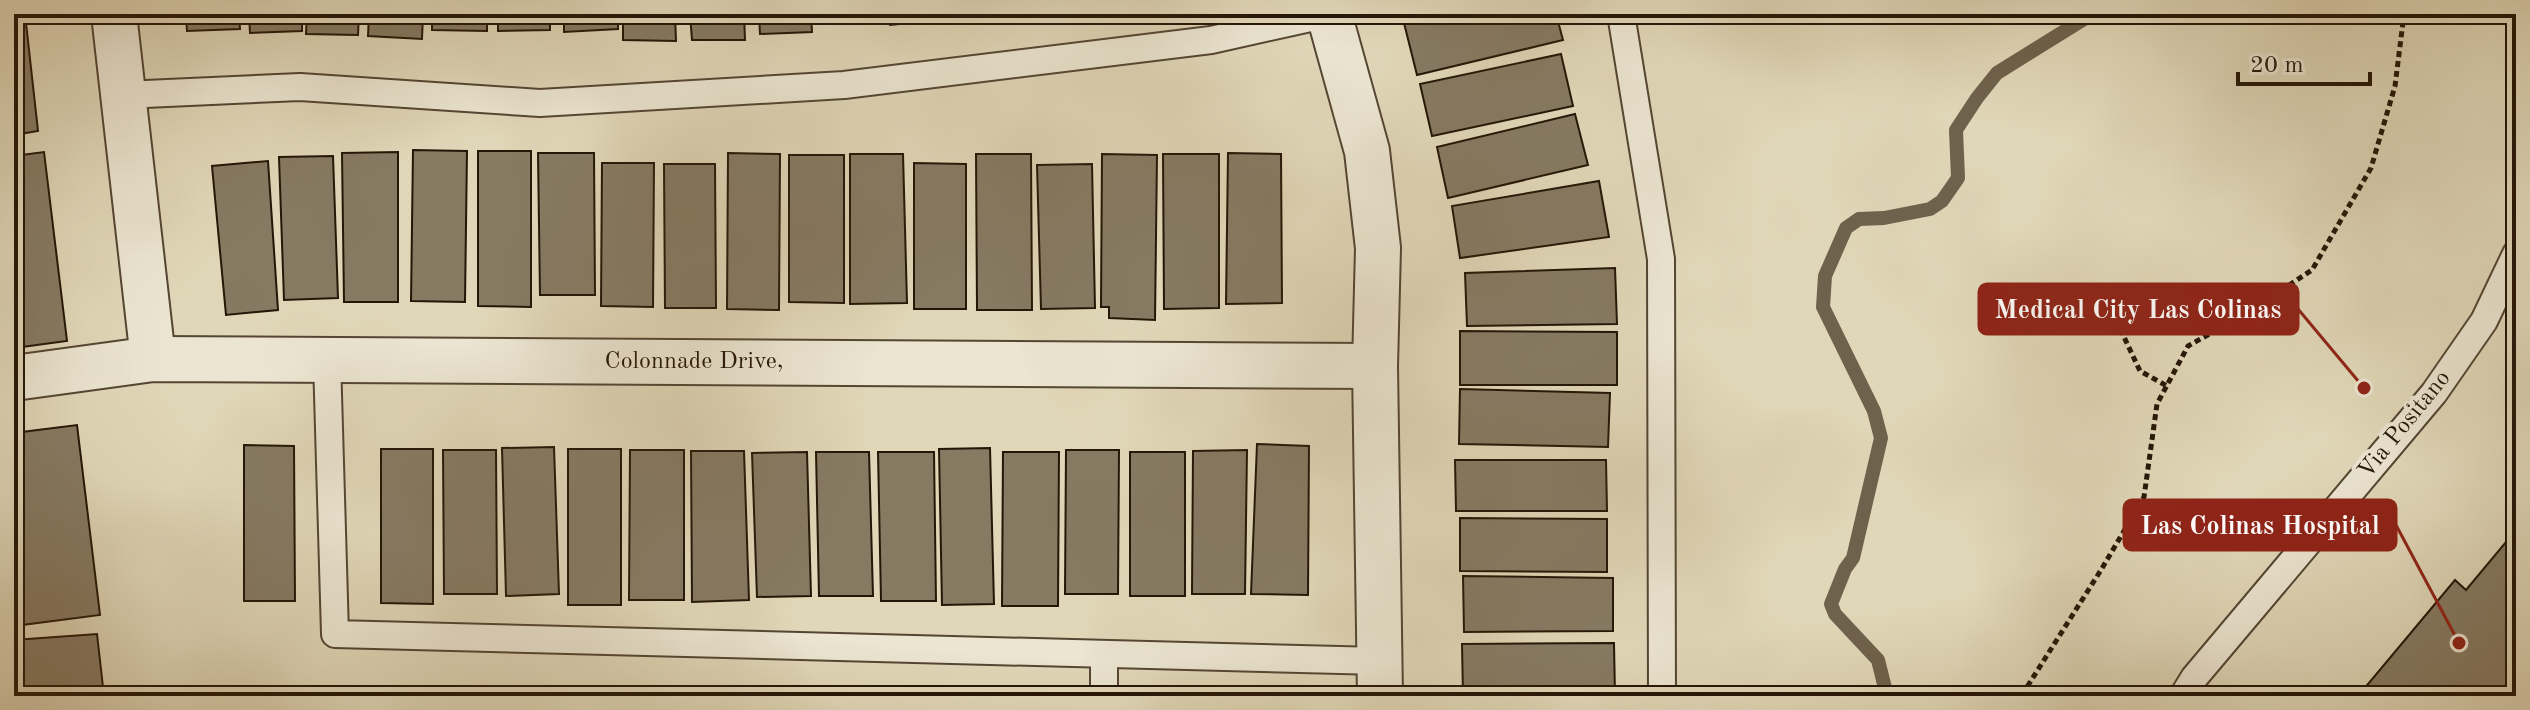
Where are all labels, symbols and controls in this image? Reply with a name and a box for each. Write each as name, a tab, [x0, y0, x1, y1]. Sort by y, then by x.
scale bar	[2238, 36, 2370, 86]
text: 20 m	[2250, 54, 2304, 78]
callout: Medical City Las Colinas	[1979, 284, 2298, 334]
text: Medical City Las Colinas	[1995, 298, 2281, 324]
street label: Colonnade Drive,	[605, 350, 783, 374]
street label: Via Positano	[2354, 366, 2456, 484]
callout: Las Colinas Hospital	[2124, 500, 2396, 550]
text: Las Colinas Hospital	[2140, 514, 2380, 540]

